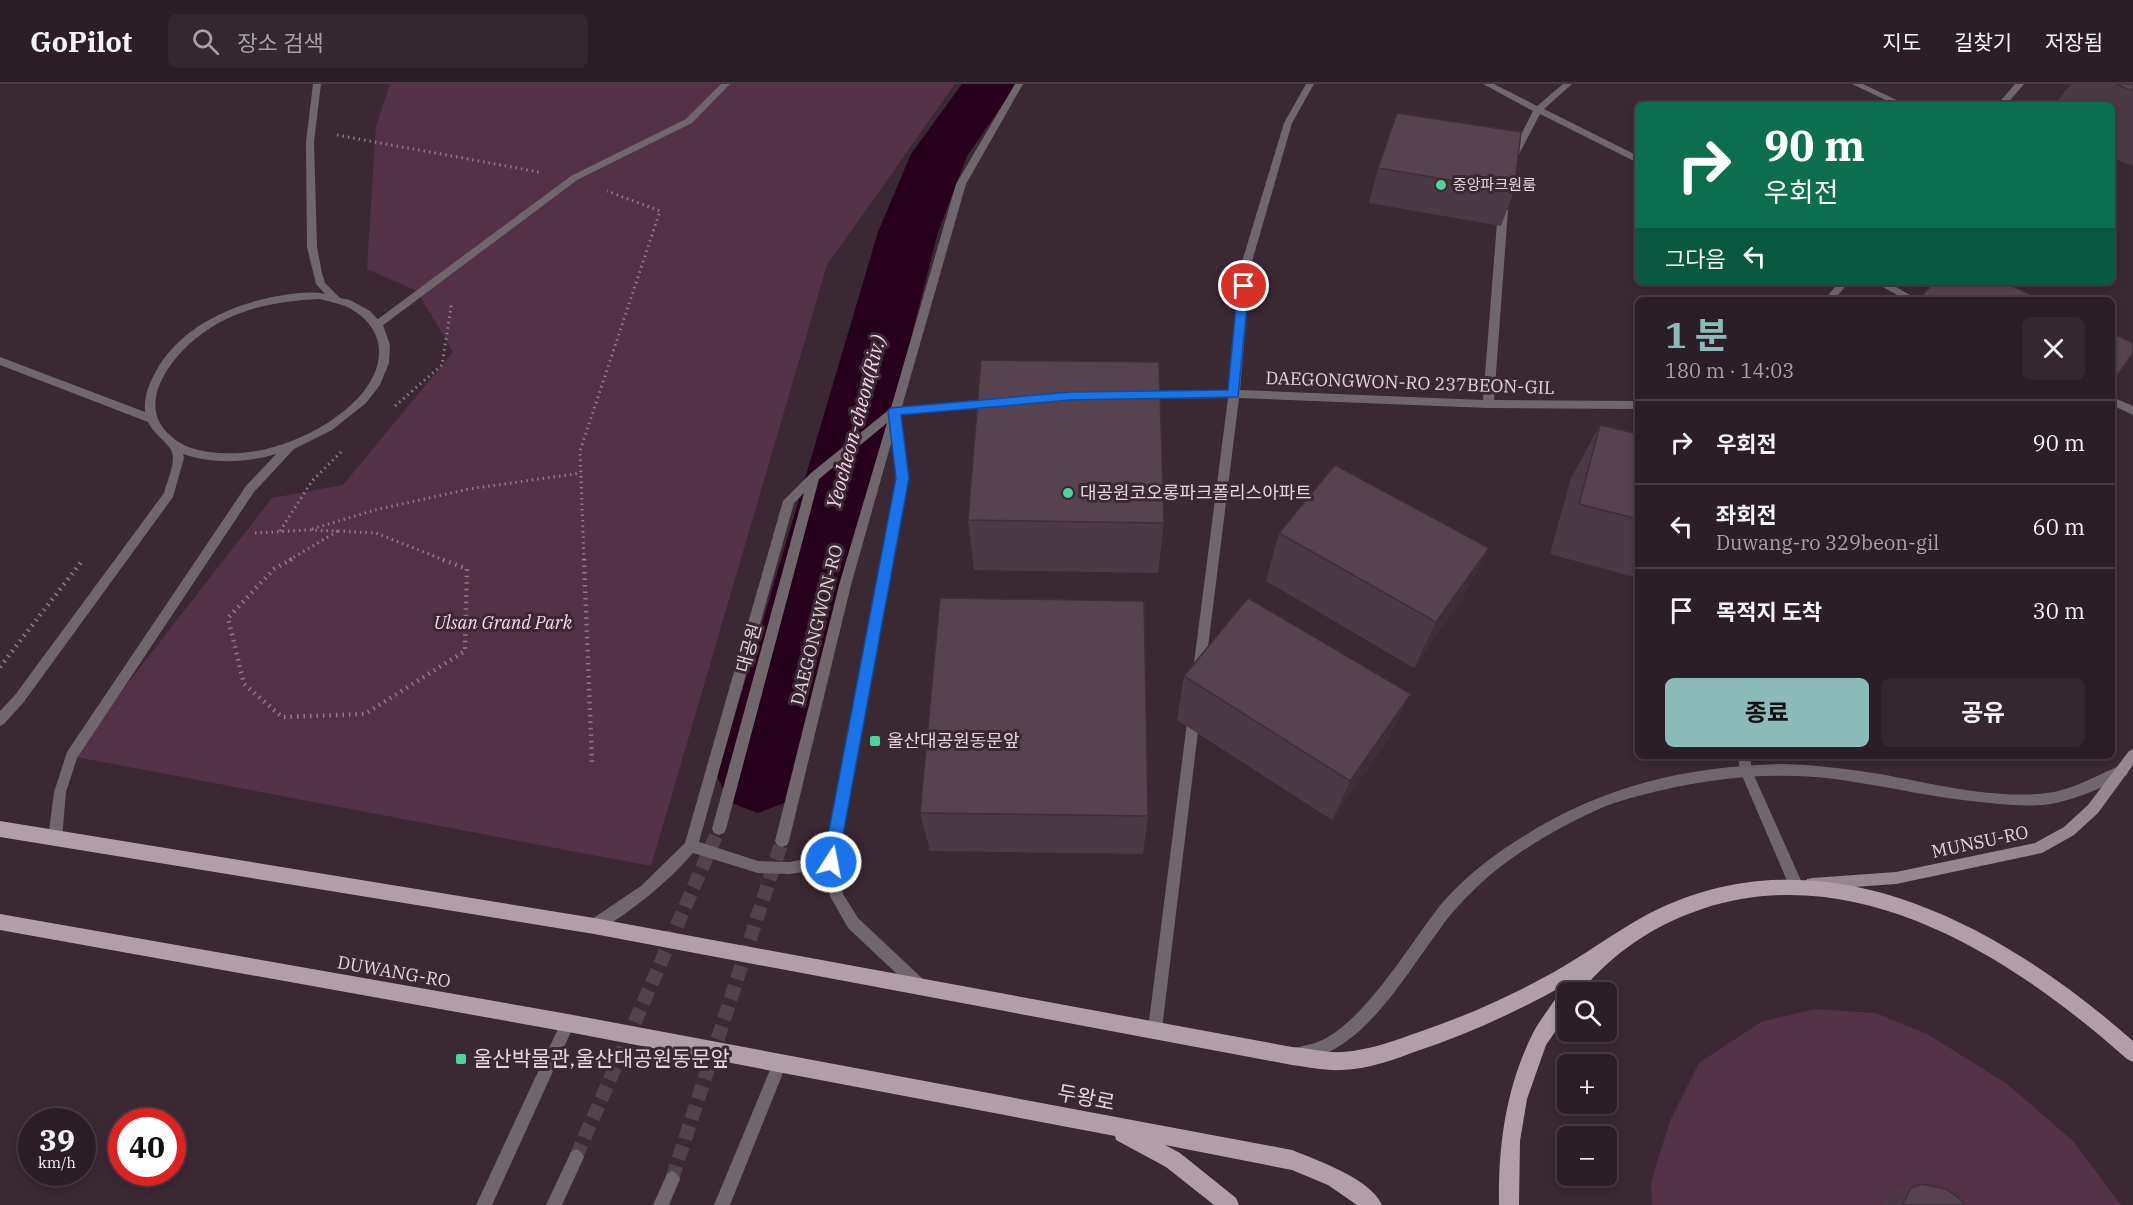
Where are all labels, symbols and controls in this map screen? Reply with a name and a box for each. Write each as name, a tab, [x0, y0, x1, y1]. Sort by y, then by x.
search box	[168, 14, 588, 68]
text: GoPilot	[30, 23, 132, 60]
icon: search	[189, 25, 222, 58]
text: 장소 검색	[237, 28, 323, 57]
text: 지도	[1882, 28, 1921, 56]
text: 길찾기	[1954, 28, 2012, 56]
text: 저장됨	[2045, 28, 2103, 56]
text: 90 m	[1764, 118, 1865, 173]
icon: right	[1665, 126, 1743, 204]
text: 우회전	[1764, 174, 1839, 209]
place label: 중앙파크원룸	[1453, 175, 1536, 194]
marker: 중앙파크원룸	[1434, 178, 1448, 192]
icon: left	[1738, 240, 1771, 273]
text: 그다음	[1665, 244, 1726, 273]
pin	[1218, 260, 1269, 311]
icon: arrive	[1227, 269, 1260, 302]
text: 1 분	[1665, 311, 1728, 358]
button: close	[2022, 317, 2085, 380]
water label: Yeocheon-cheon(Riv.)	[819, 332, 892, 512]
text: 180 m · 14:03	[1665, 357, 1794, 384]
street label: DAEGONGWON-RO 237BEON-GIL	[1265, 366, 1555, 399]
icon: right	[1665, 426, 1698, 459]
text: 90 m	[2033, 428, 2085, 457]
text: 우회전	[1716, 429, 1777, 458]
place label: 대공원코오롱파크폴리스아파트	[1080, 481, 1312, 504]
marker: 대공원코오롱파크폴리스아파트	[1061, 486, 1075, 500]
text: 좌회전	[1716, 500, 1777, 529]
icon: left	[1665, 510, 1698, 543]
text: 60 m	[2033, 512, 2085, 541]
text: Duwang-ro 329beon-gil	[1716, 529, 1939, 556]
street label: DAEGONGWON-RO	[785, 542, 848, 708]
icon: arrive	[1665, 594, 1698, 627]
text: 30 m	[2033, 596, 2085, 625]
text: 목적지 도착	[1716, 597, 1822, 626]
park label: Ulsan Grand Park	[434, 611, 573, 634]
street label: 대공원	[731, 621, 766, 675]
button: 종료	[1665, 678, 1869, 747]
button: 공유	[1881, 678, 2085, 747]
place label: 울산대공원동문앞	[887, 729, 1019, 752]
marker: 울산대공원동문앞	[868, 734, 882, 748]
street label: MUNSU-RO	[1929, 820, 2030, 863]
position arrow	[799, 830, 863, 894]
street label: DUWANG-RO	[336, 950, 452, 993]
map controls	[1557, 982, 1617, 1186]
button: search	[1557, 982, 1617, 1042]
place label: 울산박물관,울산대공원동문앞	[473, 1044, 730, 1072]
marker: 울산박물관,울산대공원동문앞	[454, 1052, 468, 1066]
button: +	[1557, 1054, 1617, 1114]
street label: 두왕로	[1055, 1078, 1117, 1116]
speed limit sign: 40	[108, 1108, 186, 1186]
text: 39	[39, 1120, 75, 1159]
button: −	[1557, 1126, 1617, 1186]
text: km/h	[38, 1153, 76, 1172]

